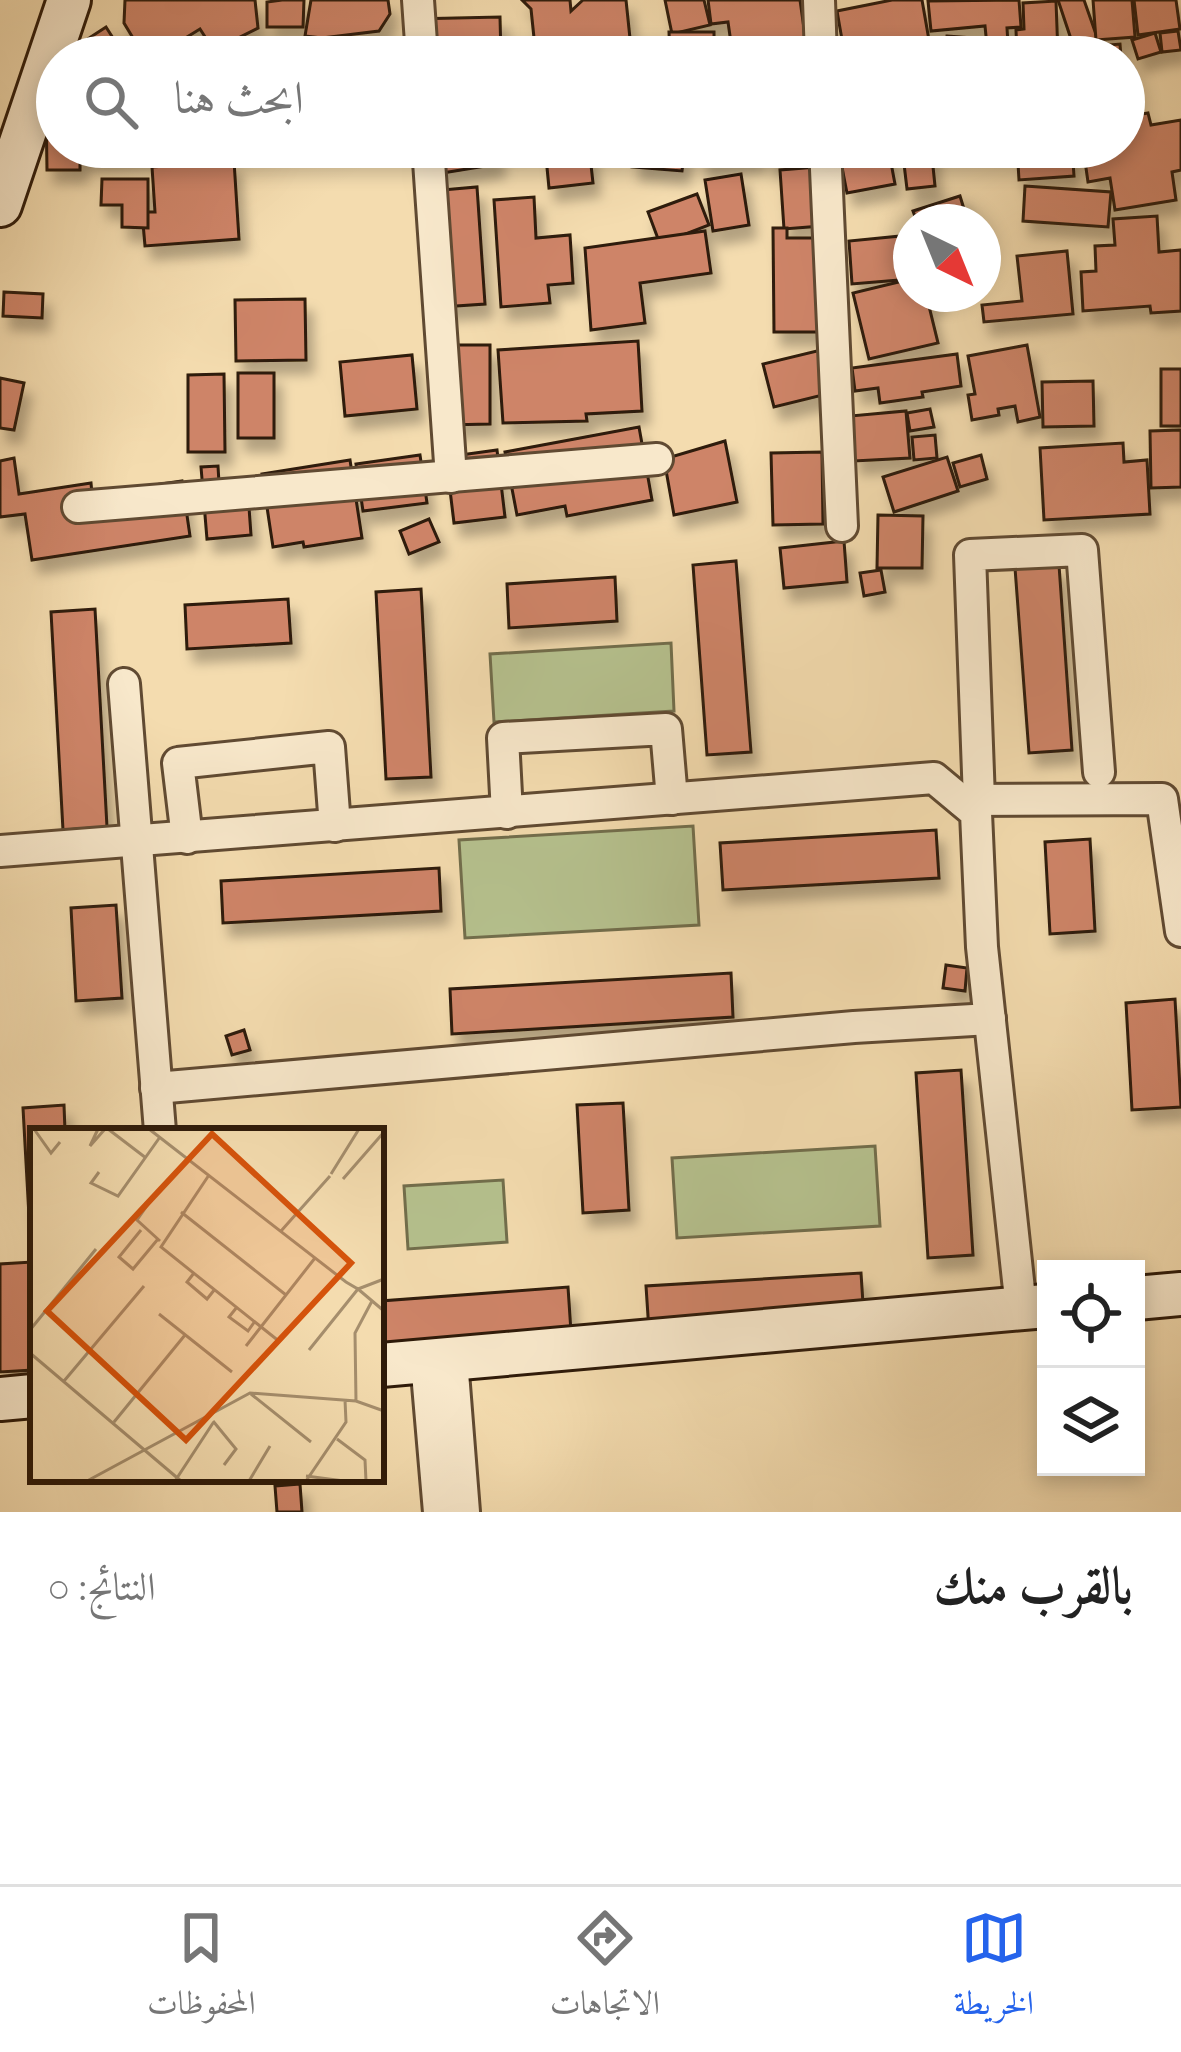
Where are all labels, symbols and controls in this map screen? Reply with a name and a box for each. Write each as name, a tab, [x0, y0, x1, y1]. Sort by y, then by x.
search box	[36, 36, 1145, 168]
icon: search	[78, 69, 144, 135]
text: ابحث هنا	[174, 72, 304, 125]
north arrow	[893, 204, 1001, 312]
inset map	[30, 1128, 384, 1482]
map controls	[1037, 1260, 1145, 1476]
button: locate	[1037, 1260, 1145, 1368]
button: layers	[1037, 1368, 1145, 1476]
text: بالقرب منك	[934, 1556, 1133, 1616]
text: النتائج: 0	[48, 1564, 156, 1610]
tab: المحفوظات	[147, 1905, 256, 2035]
tab: الاتجاهات	[550, 1905, 660, 2035]
tab: الخريطة	[954, 1905, 1034, 2035]

